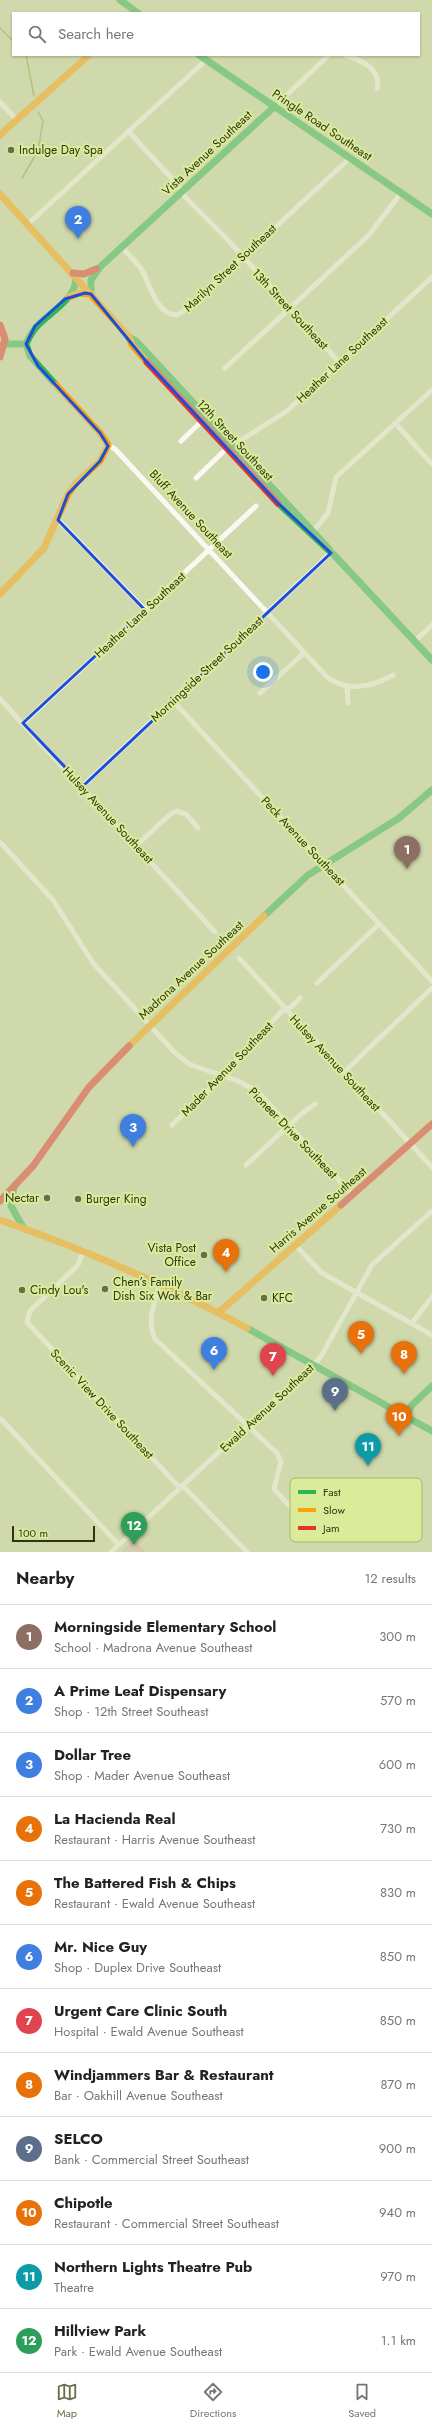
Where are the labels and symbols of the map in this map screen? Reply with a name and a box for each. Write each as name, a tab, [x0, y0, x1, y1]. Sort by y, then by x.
street label: Pringle Road Southeast	[268, 85, 376, 165]
street label: Vista Avenue Southeast	[158, 106, 256, 200]
place label: Indulge Day Spa	[19, 141, 103, 159]
marker: Indulge Day Spa	[6, 145, 16, 155]
pin: 2	[65, 206, 91, 239]
street label: Marilyn Street Southeast	[180, 220, 281, 316]
street label: 13th Street Southeast	[248, 264, 333, 354]
street label: Heather Lane Southeast	[292, 313, 392, 407]
street label: 12th Street Southeast	[192, 395, 278, 485]
street label: Bluff Avenue Southeast	[145, 466, 237, 562]
street label: Heather Lane Southeast	[90, 568, 190, 662]
street label: Morningside Street Southeast	[147, 612, 267, 726]
your location	[253, 662, 273, 682]
street label: Hulsey Avenue Southeast	[58, 763, 158, 868]
street label: Peck Avenue Southeast	[257, 792, 349, 890]
pin: 1	[394, 836, 420, 869]
street label: Madrona Avenue Southeast	[134, 916, 248, 1024]
street label: Hulsey Avenue Southeast	[285, 1011, 385, 1116]
street label: Mader Avenue Southeast	[177, 1018, 277, 1120]
street label: Pioneer Drive Southeast	[244, 1083, 342, 1183]
pin: 3	[120, 1114, 146, 1147]
street label: Harris Avenue Southeast	[266, 1163, 371, 1257]
place label: Nectar	[5, 1189, 40, 1207]
place label: Burger King	[86, 1190, 147, 1208]
marker: Nectar	[42, 1193, 52, 1203]
marker: Burger King	[73, 1194, 83, 1204]
place label: Vista Post Office	[147, 1239, 196, 1271]
pin: 4	[213, 1239, 239, 1272]
marker: Vista Post Office	[199, 1250, 209, 1260]
place label: Chen’s Family Dish Six Wok & Bar	[113, 1273, 213, 1305]
place label: Cindy Lou's	[30, 1281, 88, 1299]
marker: Chen’s Family Dish Six Wok & Bar	[100, 1284, 110, 1294]
marker: Cindy Lou's	[17, 1285, 27, 1295]
place label: KFC	[272, 1289, 293, 1307]
marker: KFC	[259, 1293, 269, 1303]
pin: 5	[348, 1321, 374, 1354]
pin: 6	[201, 1337, 227, 1370]
pin: 8	[391, 1341, 417, 1374]
pin: 7	[260, 1343, 286, 1376]
street label: Scenic View Drive Southeast	[46, 1345, 158, 1463]
street label: Ewald Avenue Southeast	[216, 1359, 318, 1457]
pin: 9	[322, 1378, 348, 1411]
pin: 10	[386, 1403, 412, 1436]
pin: 11	[355, 1433, 381, 1466]
legend	[290, 1478, 422, 1542]
text: Fast	[323, 1484, 341, 1500]
text: Slow	[323, 1502, 345, 1518]
pin: 12	[121, 1512, 147, 1545]
text: Jam	[321, 1520, 340, 1536]
scale bar	[12, 1524, 95, 1543]

